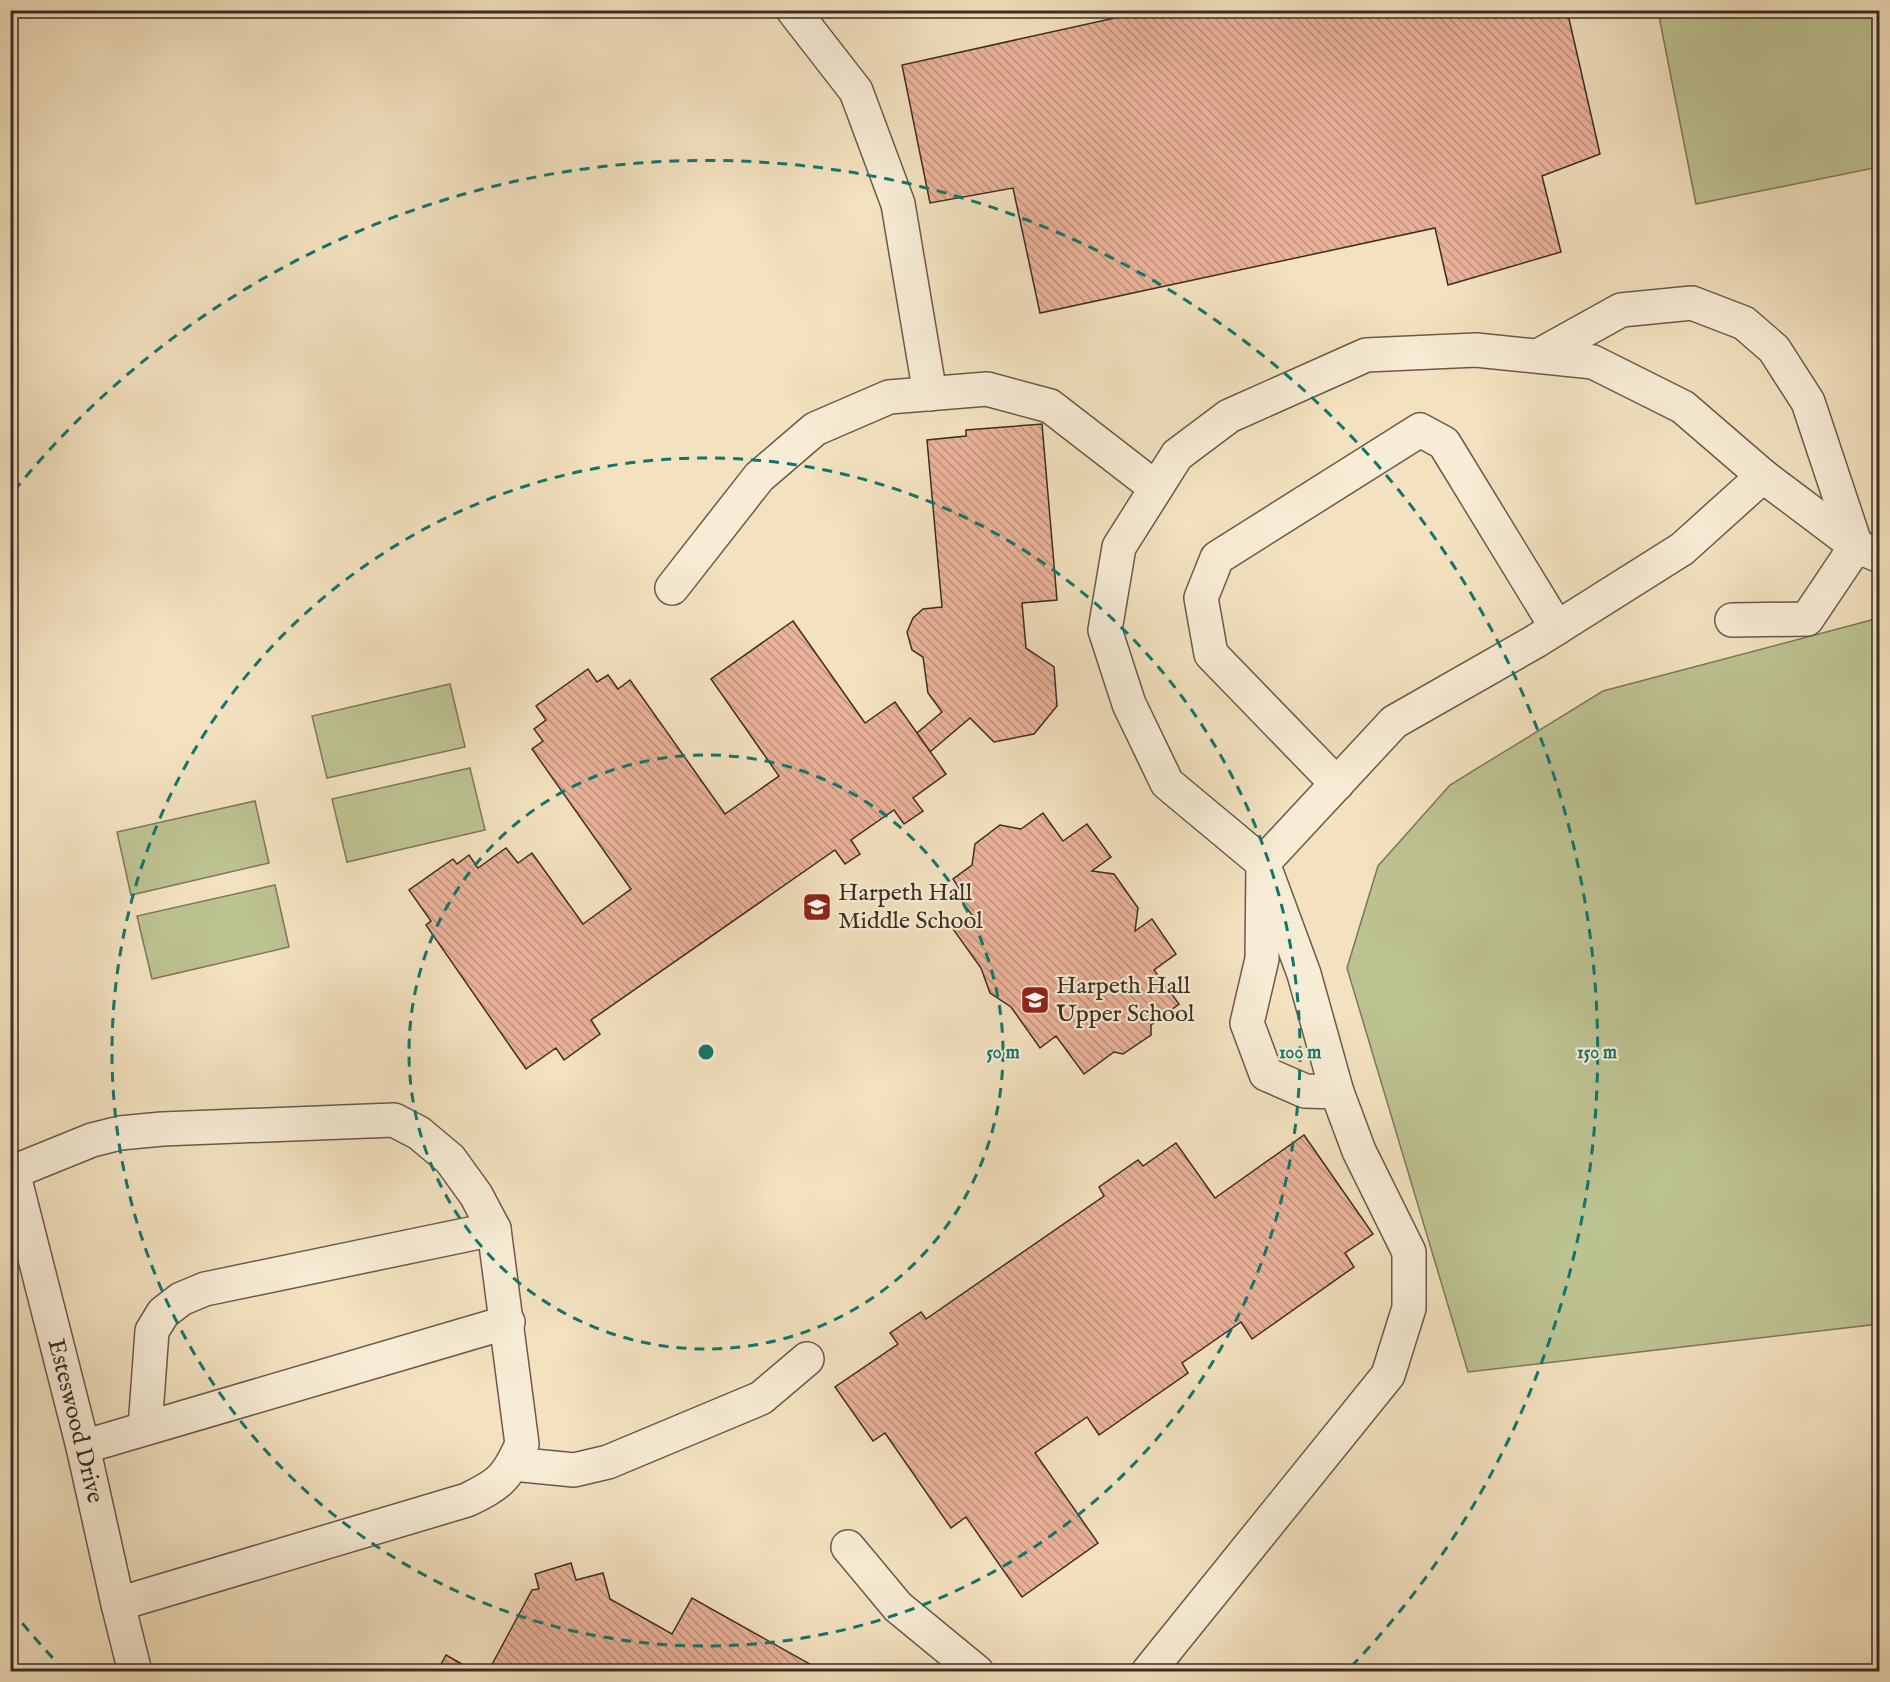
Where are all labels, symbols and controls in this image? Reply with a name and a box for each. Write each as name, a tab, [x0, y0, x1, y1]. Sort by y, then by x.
place label: Harpeth Hall Middle School	[838, 878, 983, 937]
school or university icon: Harpeth Hall Middle School	[801, 891, 833, 923]
place label: Harpeth Hall Upper School	[1056, 971, 1195, 1030]
school or university icon: Harpeth Hall Upper School	[1019, 984, 1051, 1016]
centre of rings	[696, 1042, 716, 1062]
text: 50 m	[986, 1042, 1020, 1065]
text: 100 m	[1279, 1042, 1321, 1065]
text: 150 m	[1577, 1042, 1617, 1065]
street label: Esteswood Drive	[40, 1336, 110, 1506]

